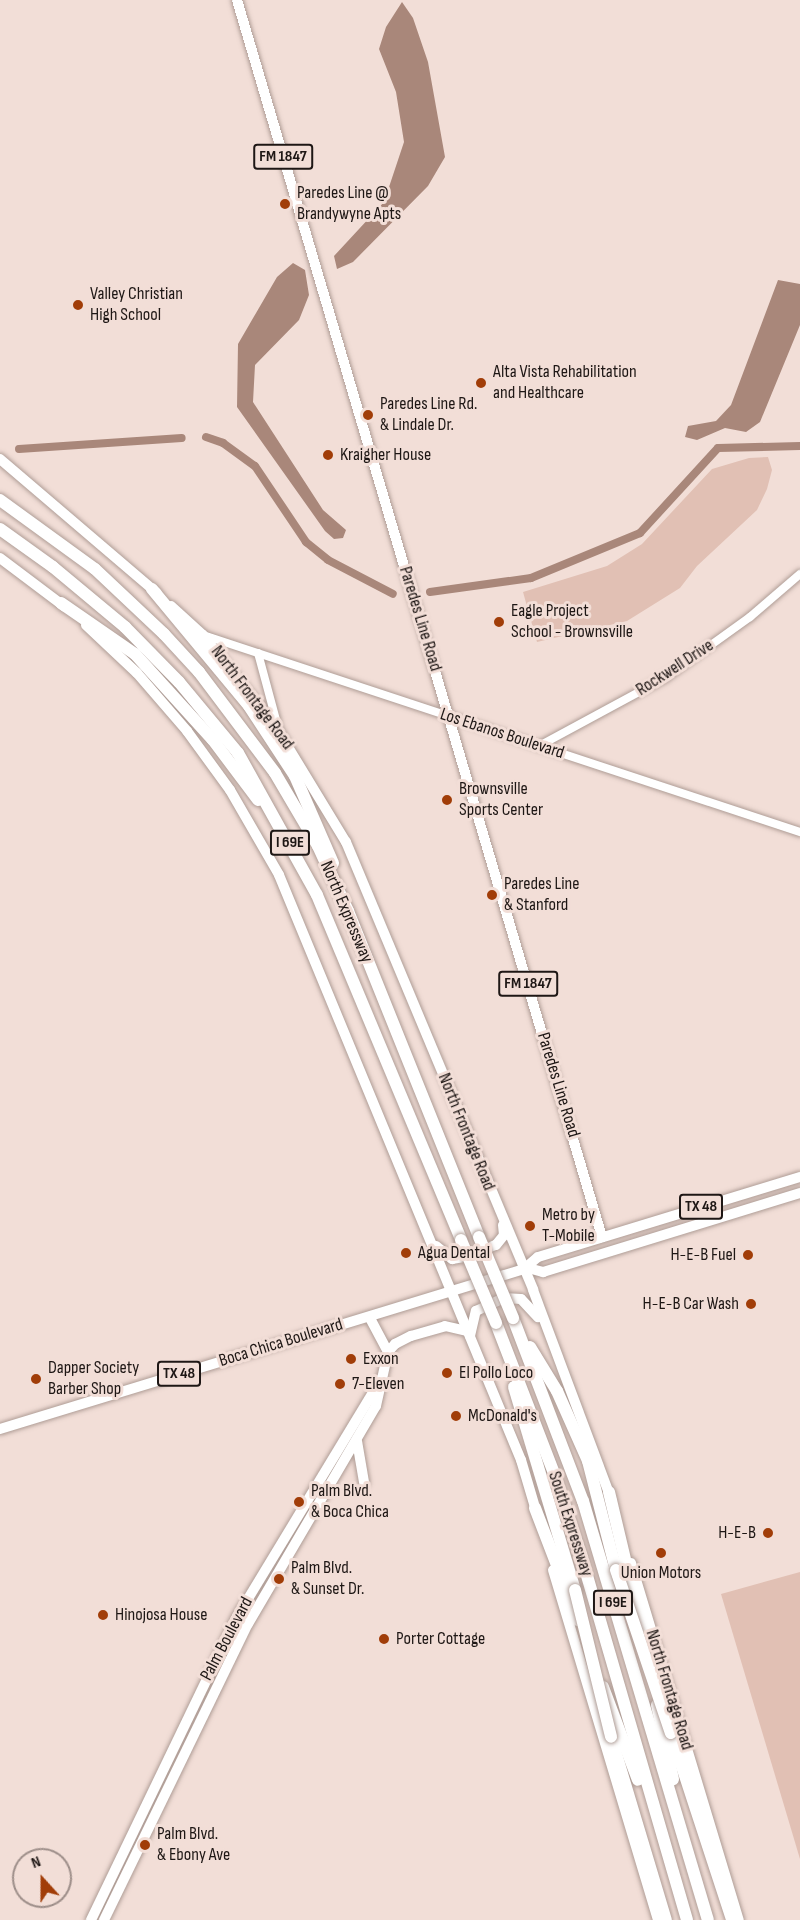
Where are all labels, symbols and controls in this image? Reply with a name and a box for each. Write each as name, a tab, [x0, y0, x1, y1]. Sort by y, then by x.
road number: FM 1847	[253, 144, 313, 170]
place label: Paredes Line @ Brandywyne Apts	[297, 183, 401, 226]
marker: Paredes Line @ Brandywyne Apts	[278, 197, 292, 211]
place label: Valley Christian High School	[90, 284, 183, 326]
marker: Valley Christian High School	[71, 298, 85, 312]
place label: Alta Vista Rehabilitation and Healthcare	[493, 362, 637, 404]
marker: Alta Vista Rehabilitation and Healthcare	[474, 376, 488, 390]
place label: Paredes Line Rd. & Lindale Dr.	[380, 394, 477, 436]
marker: Paredes Line Rd. & Lindale Dr.	[361, 408, 375, 422]
place label: Kraigher House	[340, 444, 431, 466]
marker: Kraigher House	[321, 448, 335, 462]
street label: Paredes Line Road	[394, 564, 446, 674]
place label: Eagle Project School - Brownsville	[511, 601, 633, 644]
marker: Eagle Project School - Brownsville	[492, 615, 506, 629]
street label: Rockwell Drive	[632, 635, 718, 701]
street label: North Frontage Road	[206, 642, 298, 754]
street label: Los Ebanos Boulevard	[437, 704, 567, 764]
place label: Brownsville Sports Center	[459, 779, 543, 822]
marker: Brownsville Sports Center	[440, 793, 454, 807]
road number: I 69E	[269, 830, 311, 856]
street label: North Expressway	[315, 858, 377, 966]
place label: Paredes Line & Stanford	[504, 874, 579, 916]
marker: Paredes Line & Stanford	[485, 888, 499, 902]
road number: FM 1847	[498, 971, 558, 997]
street label: Paredes Line Road	[532, 1030, 584, 1140]
street label: North Frontage Road	[433, 1070, 499, 1194]
road number: TX 48	[678, 1194, 724, 1220]
place label: Metro by T-Mobile	[542, 1205, 595, 1248]
marker: Metro by T-Mobile	[523, 1219, 537, 1233]
place label: Agua Dental	[418, 1242, 490, 1264]
place label: H-E-B Fuel	[670, 1244, 736, 1266]
marker: Agua Dental	[399, 1246, 413, 1260]
marker: H-E-B Fuel	[741, 1248, 755, 1262]
place label: H-E-B Car Wash	[643, 1293, 739, 1315]
marker: H-E-B Car Wash	[744, 1297, 758, 1311]
street label: Boca Chica Boulevard	[217, 1314, 345, 1372]
place label: Exxon	[363, 1348, 399, 1370]
marker: Exxon	[344, 1352, 358, 1366]
place label: Dapper Society Barber Shop	[48, 1358, 139, 1400]
road number: TX 48	[156, 1361, 201, 1387]
place label: El Pollo Loco	[459, 1362, 533, 1384]
marker: El Pollo Loco	[440, 1366, 454, 1380]
marker: Dapper Society Barber Shop	[29, 1372, 43, 1386]
place label: 7-Eleven	[352, 1373, 405, 1395]
marker: 7-Eleven	[333, 1377, 347, 1391]
place label: McDonald's	[468, 1405, 537, 1427]
marker: McDonald's	[449, 1409, 463, 1423]
street label: South Expressway	[543, 1469, 597, 1579]
place label: Palm Blvd. & Boca Chica	[311, 1481, 389, 1524]
marker: Palm Blvd. & Boca Chica	[292, 1495, 306, 1509]
place label: H-E-B	[718, 1522, 756, 1544]
marker: H-E-B	[761, 1526, 775, 1540]
marker: Union Motors	[654, 1546, 668, 1560]
place label: Palm Blvd. & Sunset Dr.	[291, 1558, 364, 1600]
place label: Union Motors	[621, 1562, 701, 1584]
marker: Palm Blvd. & Sunset Dr.	[272, 1572, 286, 1586]
road number: I 69E	[592, 1590, 634, 1616]
street label: Palm Boulevard	[196, 1594, 258, 1684]
place label: Hinojosa House	[115, 1604, 207, 1626]
marker: Hinojosa House	[96, 1608, 110, 1622]
street label: North Frontage Road	[640, 1627, 698, 1753]
place label: Porter Cottage	[396, 1628, 485, 1650]
marker: Porter Cottage	[377, 1632, 391, 1646]
place label: Palm Blvd. & Ebony Ave	[157, 1824, 230, 1866]
marker: Palm Blvd. & Ebony Ave	[138, 1838, 152, 1852]
north arrow	[12, 1848, 72, 1908]
text: N	[29, 1852, 43, 1873]

